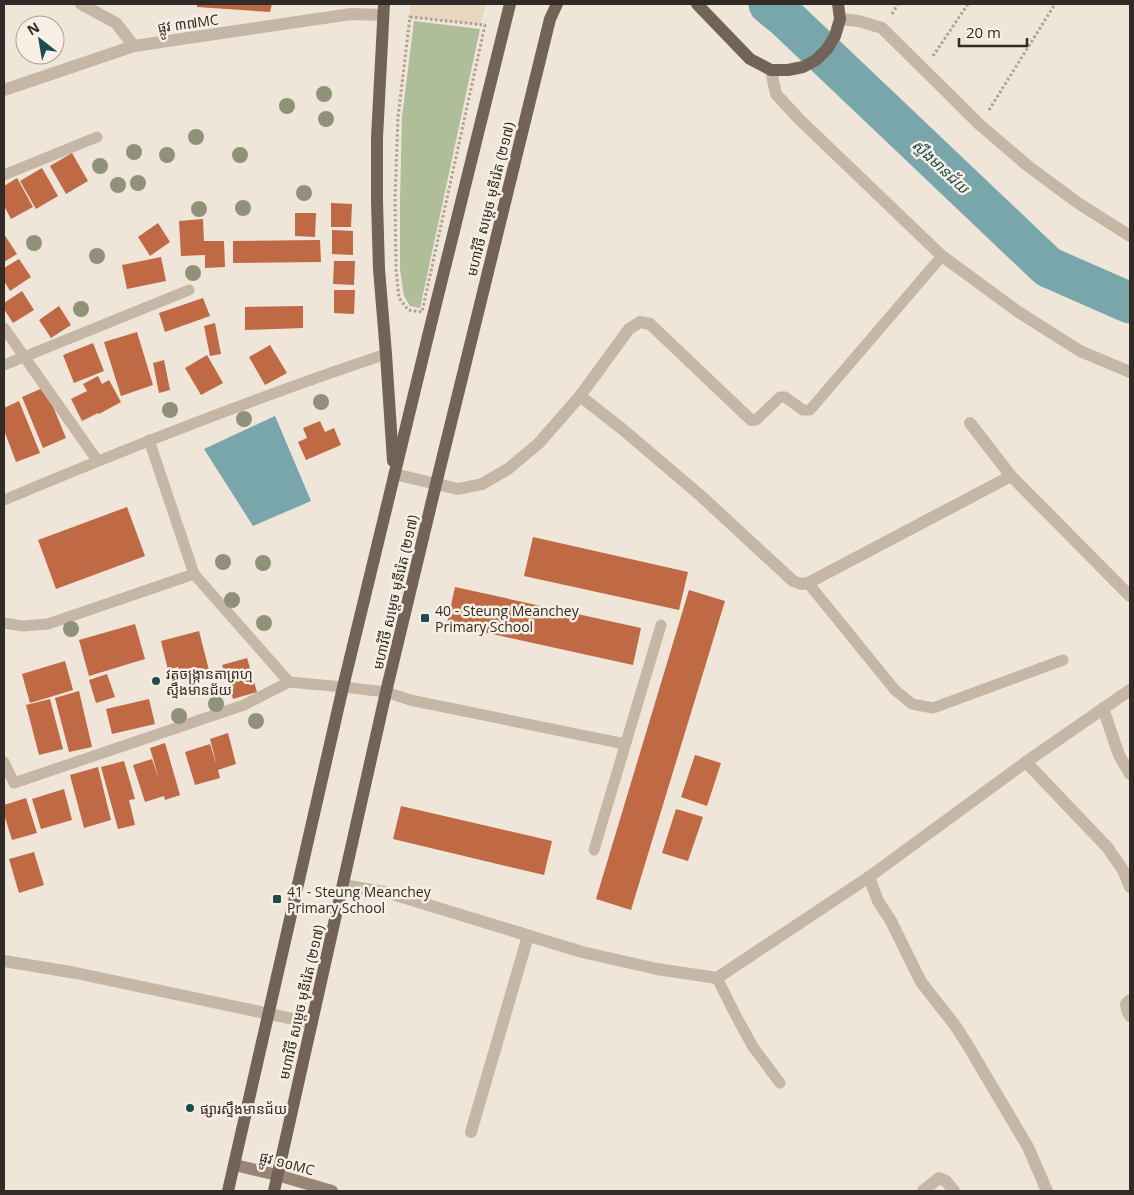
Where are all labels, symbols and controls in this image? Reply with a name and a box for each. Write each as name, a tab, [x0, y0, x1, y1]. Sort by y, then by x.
street label: ផ្លូវ ៣៧MC	[156, 9, 220, 40]
north arrow	[15, 15, 65, 65]
scale bar	[959, 15, 1026, 47]
text: N	[23, 17, 43, 40]
text: 20 m	[966, 22, 1001, 42]
street label: មហាវិថី សម្តេច មុនីរ៉េត (២១៧)	[462, 120, 519, 278]
water label: ស្ទឹងមានជ័យ	[908, 135, 975, 199]
street label: មហាវិថី សម្តេច មុនីរ៉េត (២១៧)	[368, 513, 422, 671]
place label: 40 - Steung Meanchey Primary School	[435, 601, 580, 636]
marker: 40 - Steung Meanchey Primary School	[419, 612, 431, 624]
place label: វត្តចង្ក្រានតាព្រហ្ម ស្ទឹងមានជ័យ	[166, 664, 253, 699]
marker: វត្តចង្ក្រានតាព្រហ្ម ស្ទឹងមានជ័យ	[150, 675, 162, 687]
place label: 41 - Steung Meanchey Primary School	[287, 882, 432, 917]
marker: 41 - Steung Meanchey Primary School	[271, 893, 283, 905]
street label: មហាវិថី សម្តេច មុនីរ៉េត (២១៧)	[274, 923, 328, 1081]
place label: ផ្សារស្ទឹងមានជ័យ	[200, 1099, 287, 1118]
marker: ផ្សារស្ទឹងមានជ័យ	[184, 1102, 196, 1114]
street label: ផ្លូវ ១០MC	[257, 1147, 317, 1183]

